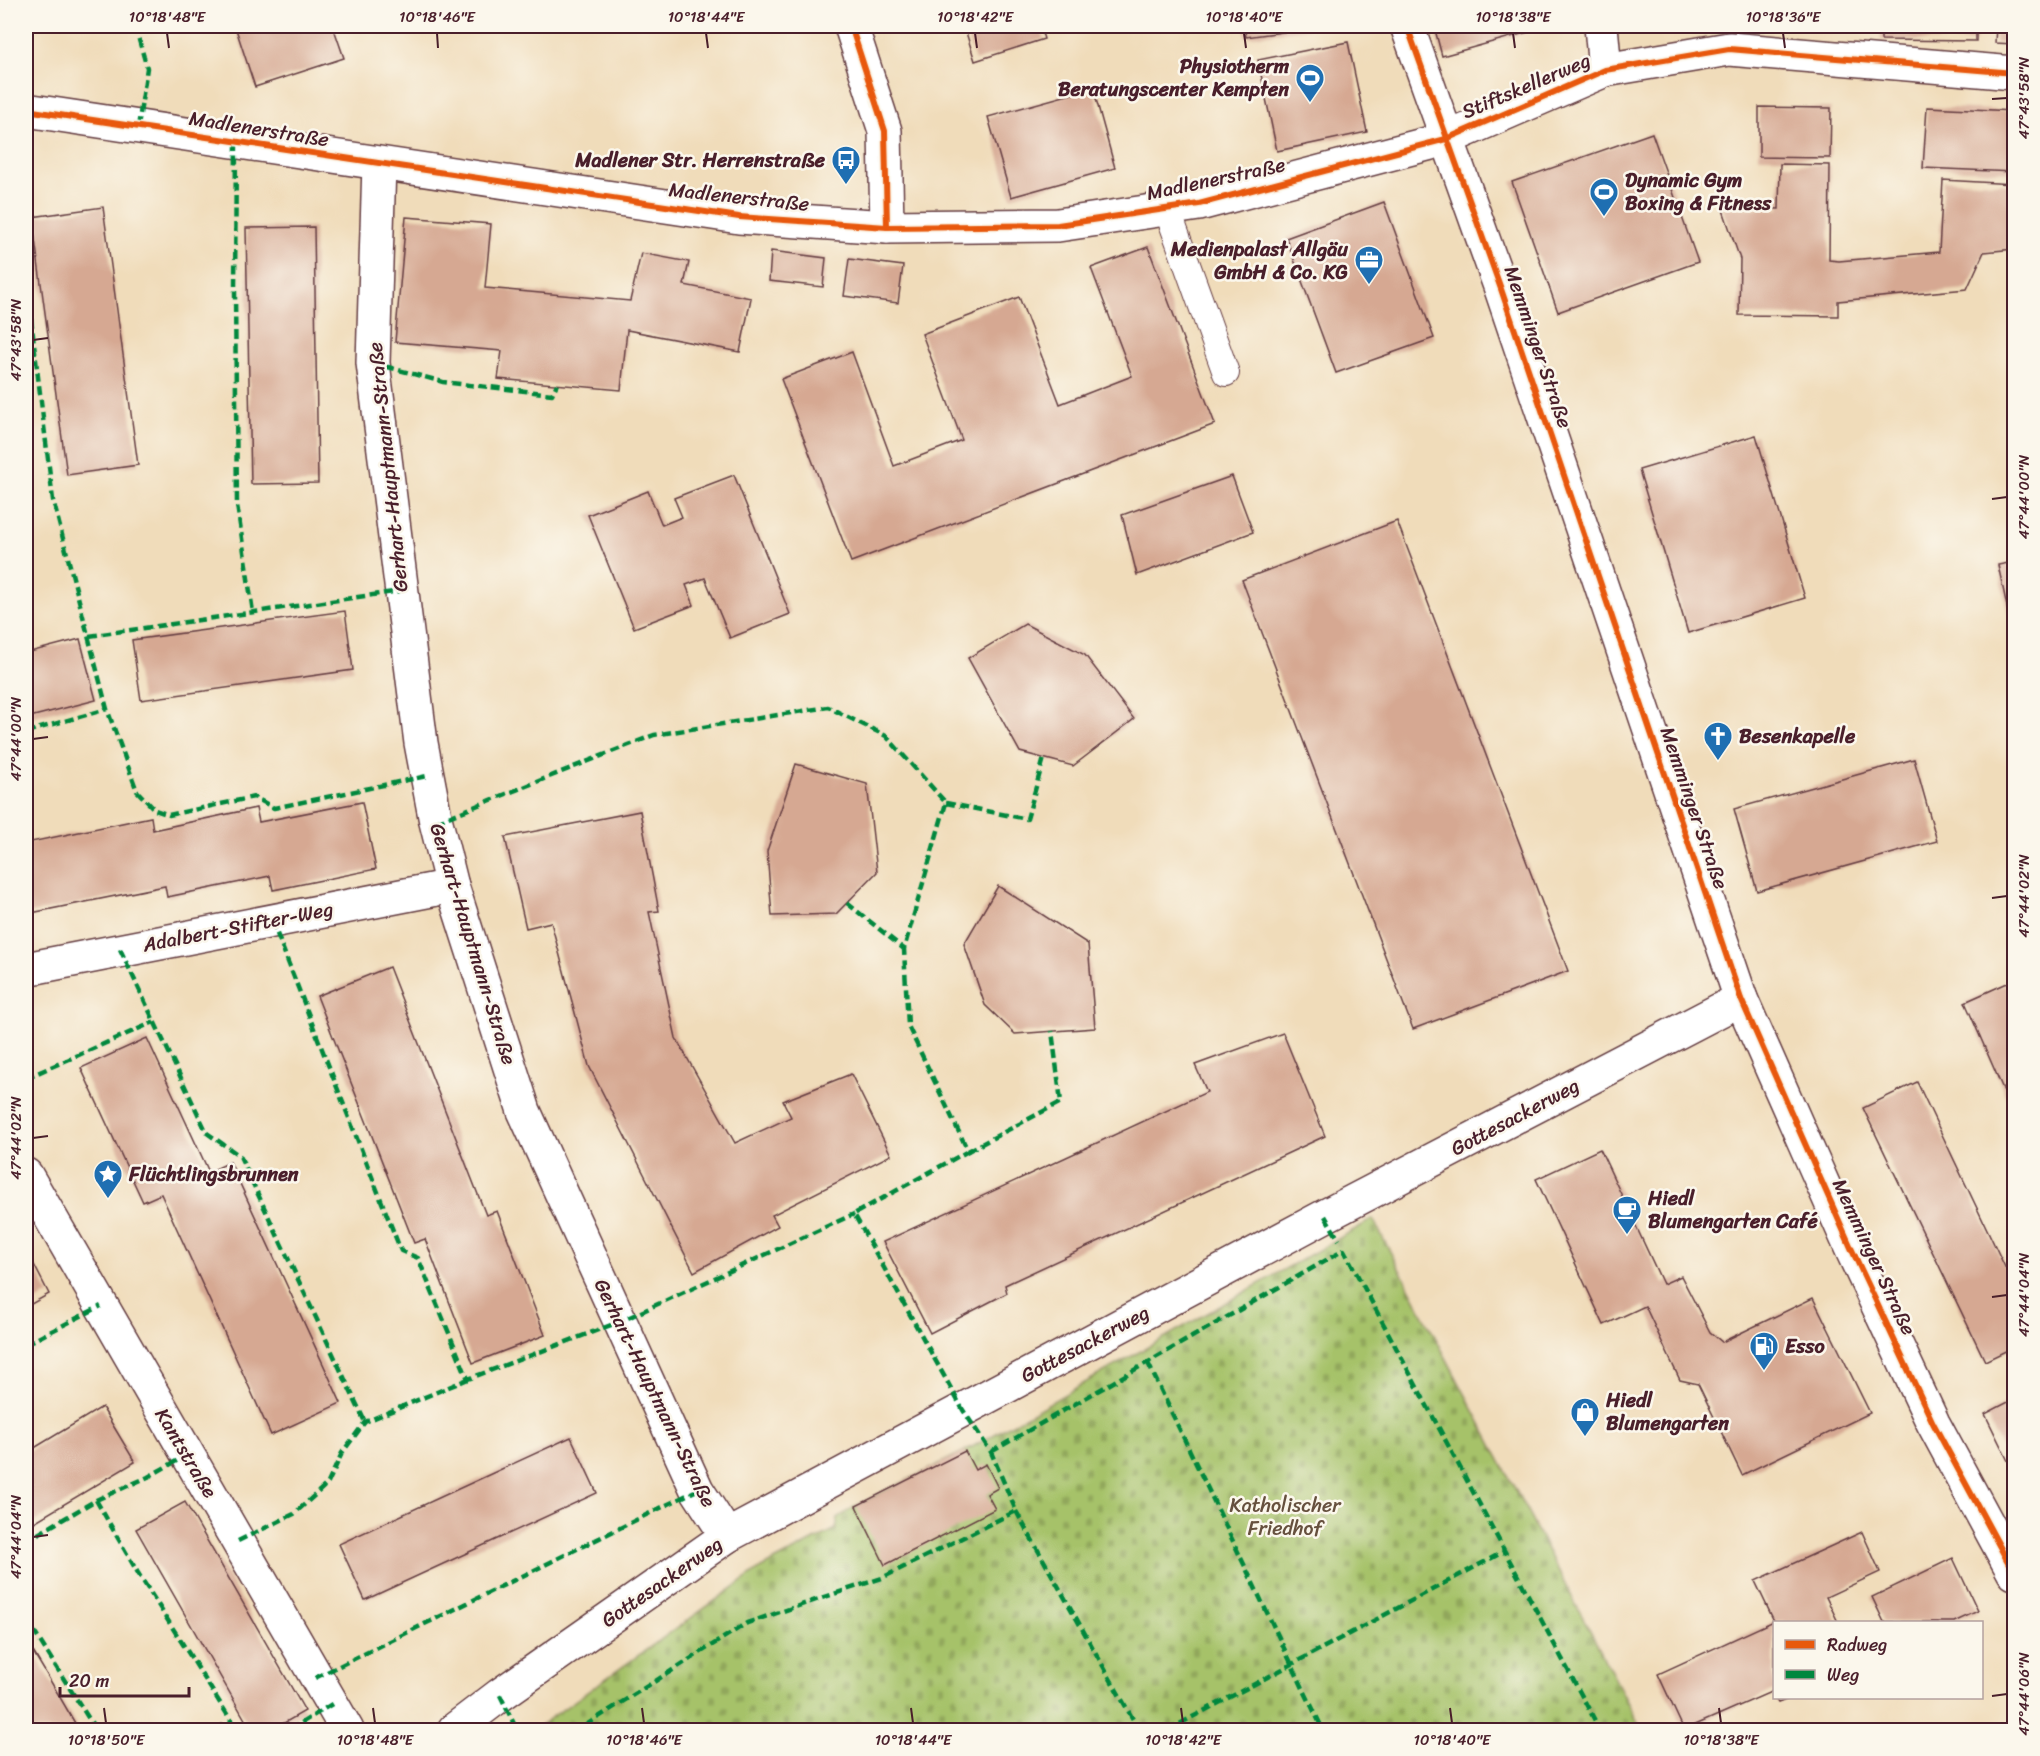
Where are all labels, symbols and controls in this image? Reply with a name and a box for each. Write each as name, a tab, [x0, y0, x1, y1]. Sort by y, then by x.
text: 10°18'48"E	[129, 4, 207, 30]
text: 10°18'46"E	[399, 4, 477, 30]
text: 10°18'44"E	[668, 4, 746, 30]
text: 10°18'42"E	[937, 4, 1015, 30]
text: 10°18'40"E	[1206, 4, 1284, 30]
text: 10°18'38"E	[1475, 4, 1552, 30]
text: 10°18'36"E	[1746, 4, 1822, 30]
street label: Stiftskellerweg	[1456, 43, 1596, 129]
place label: Physiotherm Beratungscenter Kempten	[1058, 49, 1290, 107]
text: 47°43'58"N	[2011, 56, 2037, 139]
sports icon: Physiotherm Beratungscenter Kempten	[1294, 62, 1326, 104]
street label: Madlenerstraße	[187, 101, 331, 157]
place label: Madlener Str. Herrenstraße	[574, 143, 826, 178]
bus stop icon: Madlener Str. Herrenstraße	[830, 144, 862, 186]
street label: Madlenerstraße	[1143, 147, 1289, 211]
place label: Dynamic Gym Boxing & Fitness	[1625, 163, 1772, 221]
street label: Madlenerstraße	[667, 172, 811, 222]
sports icon: Dynamic Gym Boxing & Fitness	[1588, 176, 1620, 218]
place label: Medienpalast Allgäu GmbH & Co. KG	[1170, 232, 1348, 290]
office icon: Medienpalast Allgäu GmbH & Co. KG	[1353, 244, 1385, 286]
street label: Memminger Straße	[1494, 261, 1582, 433]
text: 47°43'58"N	[3, 298, 29, 381]
street label: Gerhart-Hauptmann-Straße	[357, 340, 419, 594]
text: 47°44'00"N	[2011, 454, 2037, 539]
text: 47°44'00"N	[3, 696, 29, 781]
place label: Besenkapelle	[1739, 719, 1856, 754]
church icon: Besenkapelle	[1702, 720, 1734, 762]
street label: Memminger Straße	[1650, 722, 1738, 894]
street label: Gerhart-Hauptmann-Straße	[420, 819, 526, 1069]
text: 47°44'02"N	[2011, 854, 2037, 938]
street label: Adalbert-Stifter-Weg	[139, 891, 336, 963]
street label: Gottesackerweg	[1444, 1068, 1586, 1166]
text: 47°44'02"N	[3, 1096, 29, 1180]
place label: Flüchtlingsbrunnen	[128, 1157, 299, 1192]
place icon: Flüchtlingsbrunnen	[92, 1158, 124, 1200]
street label: Memminger Straße	[1822, 1173, 1926, 1341]
place label: Hiedl Blumengarten Café	[1647, 1181, 1818, 1239]
cafe icon: Hiedl Blumengarten Café	[1611, 1194, 1643, 1236]
text: 47°44'04"N	[2011, 1252, 2037, 1337]
street label: Gerhart-Hauptmann-Straße	[584, 1272, 726, 1514]
street label: Gottesackerweg	[1014, 1295, 1156, 1393]
place label: Esso	[1785, 1329, 1826, 1364]
fuel station icon: Esso	[1748, 1330, 1780, 1372]
place label: Hiedl Blumengarten	[1605, 1383, 1729, 1441]
shop icon: Hiedl Blumengarten	[1569, 1396, 1601, 1438]
street label: Kantstraße	[145, 1401, 227, 1505]
park label: Katholischer Friedhof	[1230, 1488, 1342, 1546]
text: 47°44'04"N	[3, 1494, 29, 1579]
street label: Gottesackerweg	[594, 1527, 730, 1637]
legend	[1773, 1621, 1983, 1699]
text: Radweg	[1827, 1629, 1887, 1661]
text: 47°44'06"N	[2011, 1652, 2037, 1736]
text: Weg	[1827, 1659, 1859, 1691]
scale bar	[60, 1660, 189, 1698]
text: 20 m	[69, 1665, 109, 1697]
text: 10°18'50"E	[68, 1727, 146, 1753]
text: 10°18'48"E	[337, 1727, 415, 1753]
text: 10°18'46"E	[606, 1727, 684, 1753]
text: 10°18'44"E	[875, 1727, 953, 1753]
text: 10°18'42"E	[1145, 1727, 1223, 1753]
text: 10°18'40"E	[1414, 1727, 1492, 1753]
text: 10°18'38"E	[1683, 1727, 1760, 1753]

